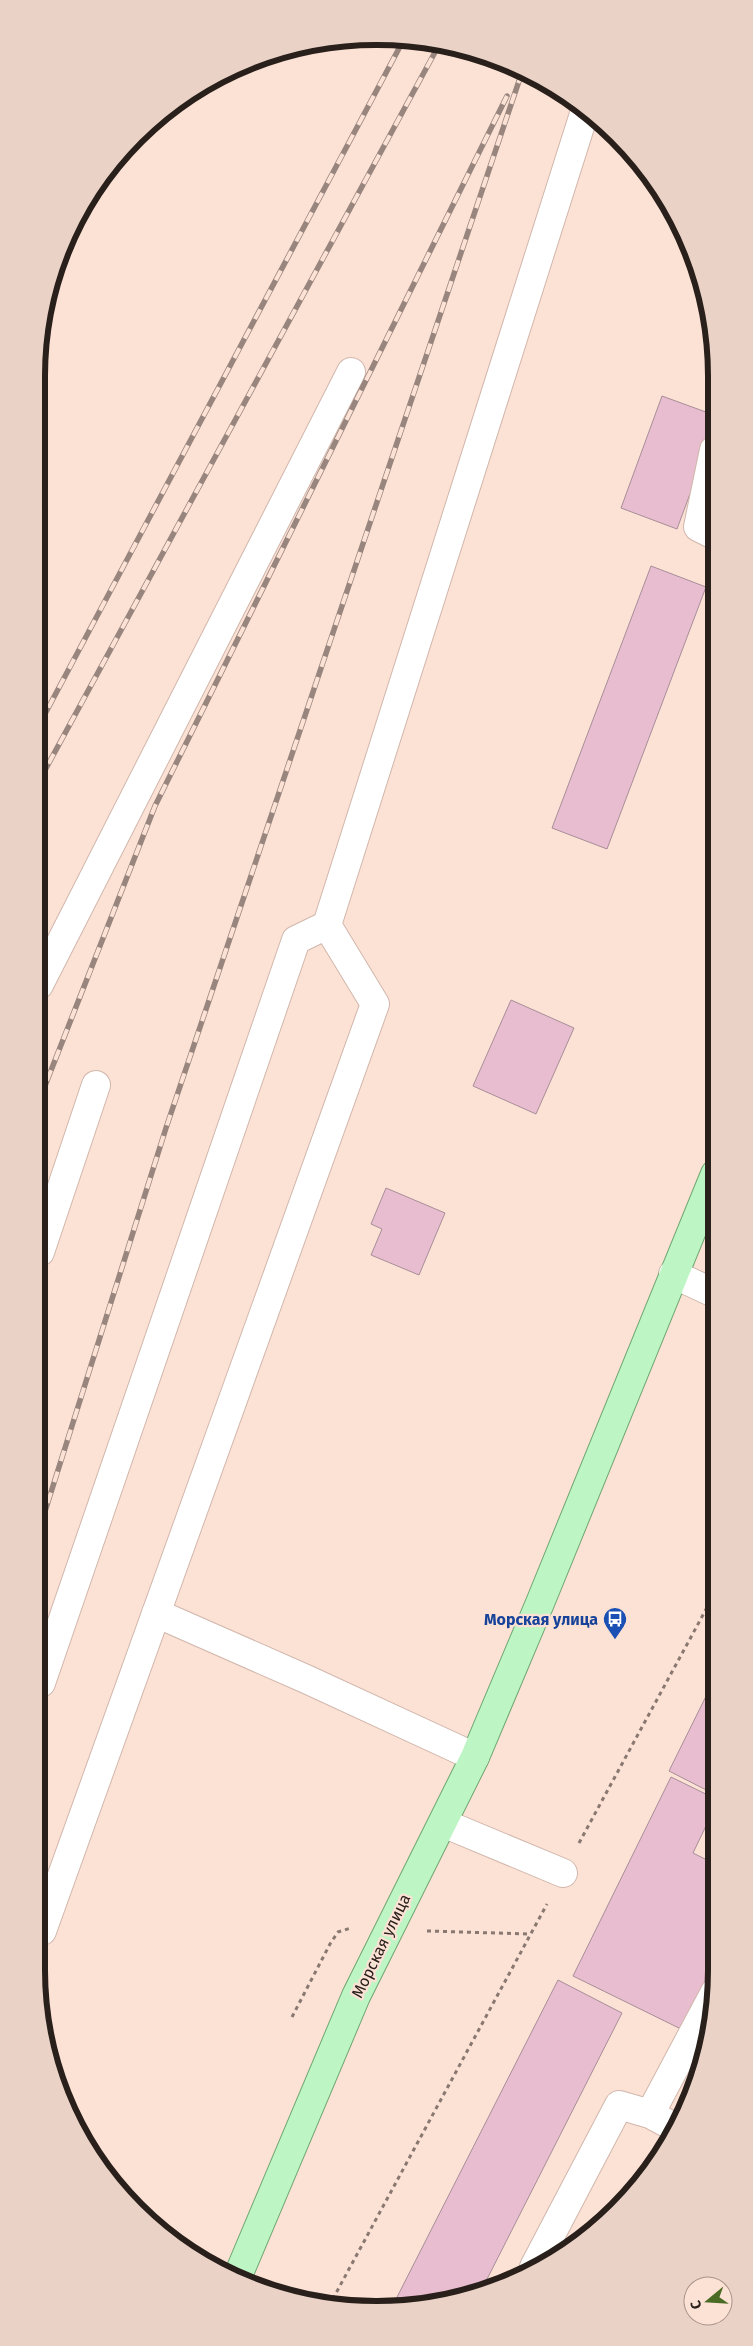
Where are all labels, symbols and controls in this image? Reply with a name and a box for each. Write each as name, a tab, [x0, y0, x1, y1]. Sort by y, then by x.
bus stop icon: Морская улица	[602, 1606, 628, 1640]
place label: Морская улица	[484, 1610, 598, 1629]
street label: Морская улица	[348, 1891, 414, 2001]
north arrow	[683, 2276, 733, 2326]
text: С	[687, 2298, 705, 2311]

